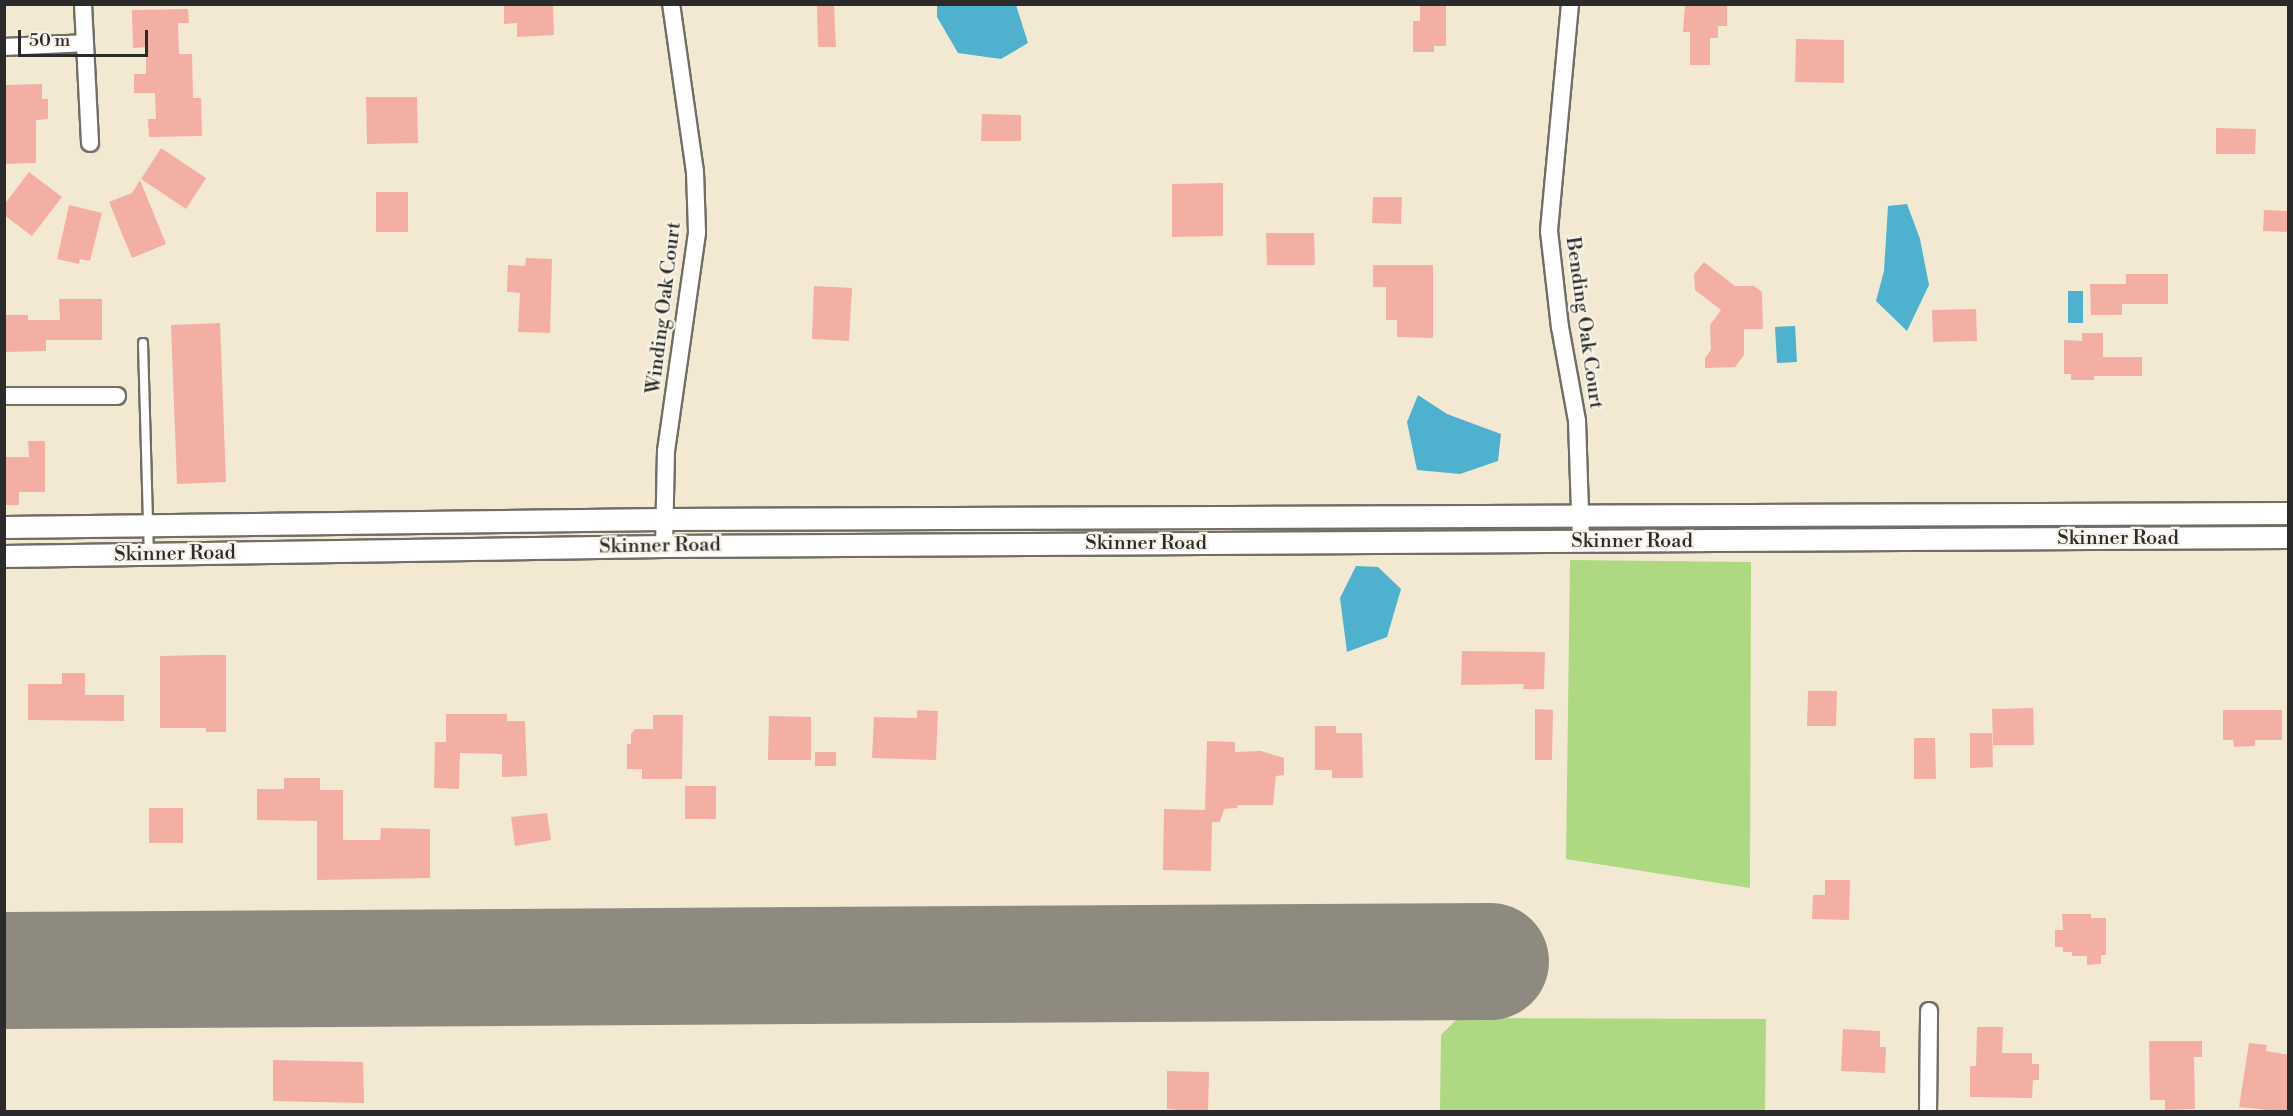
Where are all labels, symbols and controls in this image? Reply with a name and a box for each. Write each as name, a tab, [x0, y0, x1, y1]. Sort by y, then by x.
scale bar	[21, 18, 152, 56]
text: 50 m	[29, 29, 70, 52]
street label: Winding Oak Court	[642, 221, 686, 395]
street label: Bending Oak Court	[1560, 235, 1608, 411]
street label: Skinner Road	[2057, 526, 2179, 550]
street label: Skinner Road	[1571, 529, 1693, 553]
street label: Skinner Road	[1085, 531, 1207, 555]
street label: Skinner Road	[599, 533, 721, 559]
street label: Skinner Road	[114, 541, 236, 567]

